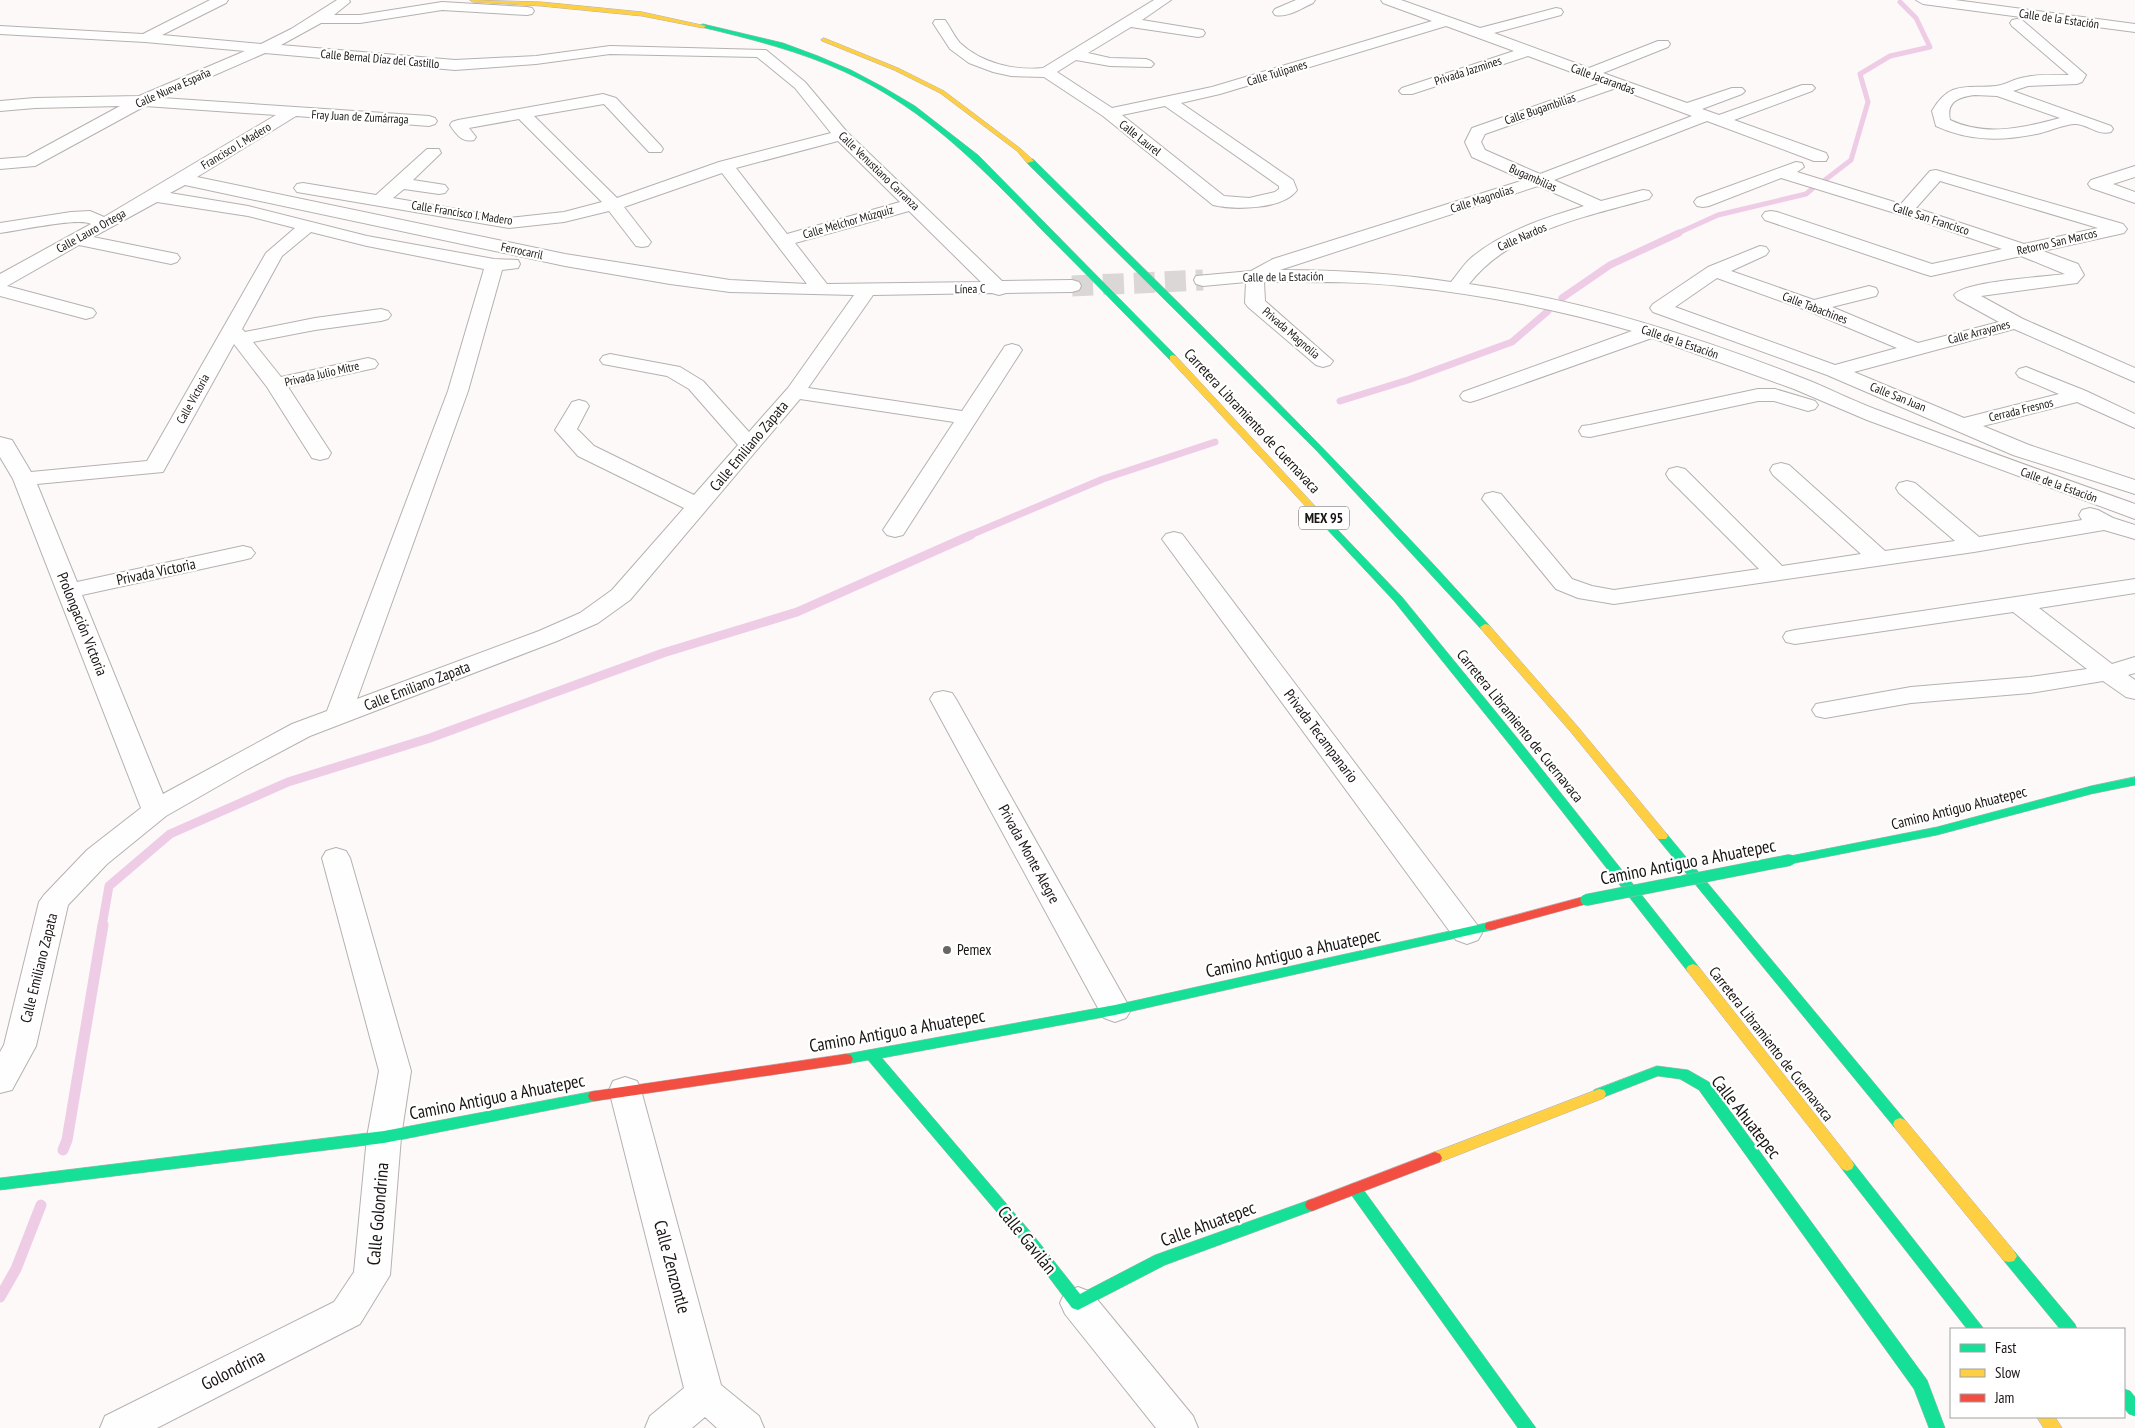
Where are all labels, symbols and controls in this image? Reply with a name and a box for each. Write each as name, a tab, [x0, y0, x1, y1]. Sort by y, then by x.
street label: Calle de la Estación	[2018, 5, 2100, 32]
street label: Calle Bernal Díaz del Castillo	[320, 46, 440, 71]
street label: Privada Jazmines	[1432, 53, 1503, 88]
street label: Calle Tulipanes	[1245, 56, 1309, 89]
street label: Calle Jacarandas	[1569, 60, 1637, 97]
street label: Calle Nueva España	[133, 64, 213, 111]
street label: Calle Bugambilias	[1502, 89, 1577, 128]
street label: Fray Juan de Zumárraga	[311, 106, 409, 127]
street label: Calle Laurel	[1116, 117, 1164, 159]
street label: Francisco I. Madero	[198, 119, 273, 172]
street label: Calle Venustiano Carranza	[836, 128, 923, 213]
street label: Bugambilias	[1507, 160, 1559, 195]
street label: Calle Magnolias	[1448, 181, 1515, 216]
street label: Calle Francisco I. Madero	[411, 197, 514, 228]
street label: Calle San Francisco	[1891, 199, 1971, 238]
street label: Calle Melchor Múzquiz	[801, 201, 895, 242]
street label: Calle Lauro Ortega	[53, 205, 128, 256]
street label: Calle Nardos	[1495, 219, 1549, 254]
street label: Retorno San Marcos	[2015, 225, 2098, 258]
street label: Ferrocarril	[500, 239, 545, 262]
street label: Calle de la Estación	[1243, 268, 1323, 285]
street label: Línea C	[955, 281, 986, 296]
street label: Calle Tabachines	[1781, 288, 1850, 327]
street label: Privada Magnolia	[1260, 304, 1323, 362]
street label: Calle Arrayanes	[1946, 316, 2012, 347]
street label: Calle de la Estación	[1640, 321, 1721, 362]
street label: Carretera Libramiento de Cuernavaca	[1180, 344, 1325, 497]
street label: Privada Julio Mitre	[283, 358, 361, 389]
street label: Calle Victoria	[173, 371, 212, 426]
street label: Calle San Juan	[1868, 379, 1928, 415]
street label: Cerrada Fresnos	[1987, 394, 2055, 425]
street label: Calle Emiliano Zapata	[705, 397, 792, 495]
street label: Calle de la Estación	[2019, 464, 2100, 505]
road number: MEX 95	[1299, 506, 1349, 530]
street label: Privada Victoria	[115, 554, 197, 589]
street label: Prolongación Victoria	[53, 569, 112, 678]
street label: Carretera Libramiento de Cuernavaca	[1453, 645, 1588, 806]
street label: Calle Emiliano Zapata	[361, 657, 473, 715]
street label: Privada Tecampanario	[1280, 685, 1363, 786]
street label: Camino Antiguo Ahuatepec	[1889, 781, 2029, 834]
street label: Privada Monte Alegre	[994, 801, 1064, 907]
street label: Camino Antiguo a Ahuatepec	[1598, 833, 1778, 890]
street label: Calle Emiliano Zapata	[16, 911, 61, 1025]
street label: Camino Antiguo a Ahuatepec	[1203, 923, 1383, 982]
place label: Pemex	[957, 940, 991, 959]
marker: Pemex	[941, 944, 953, 956]
street label: Carretera Libramiento de Cuernavaca	[1705, 962, 1838, 1125]
street label: Camino Antiguo a Ahuatepec	[807, 1004, 987, 1057]
street label: Camino Antiguo a Ahuatepec	[407, 1068, 587, 1125]
street label: Calle Ahuatepec	[1707, 1070, 1786, 1163]
street label: Calle Golondrina	[362, 1162, 393, 1266]
street label: Calle Ahuatepec	[1157, 1195, 1259, 1251]
street label: Calle Gavilán	[993, 1201, 1062, 1278]
street label: Calle Zenzontle	[649, 1218, 696, 1316]
legend	[1950, 1328, 2125, 1418]
text: Fast	[1995, 1338, 2016, 1357]
street label: Golondrina	[197, 1344, 268, 1395]
text: Slow	[1995, 1363, 2020, 1382]
text: Jam	[1994, 1388, 2014, 1407]

